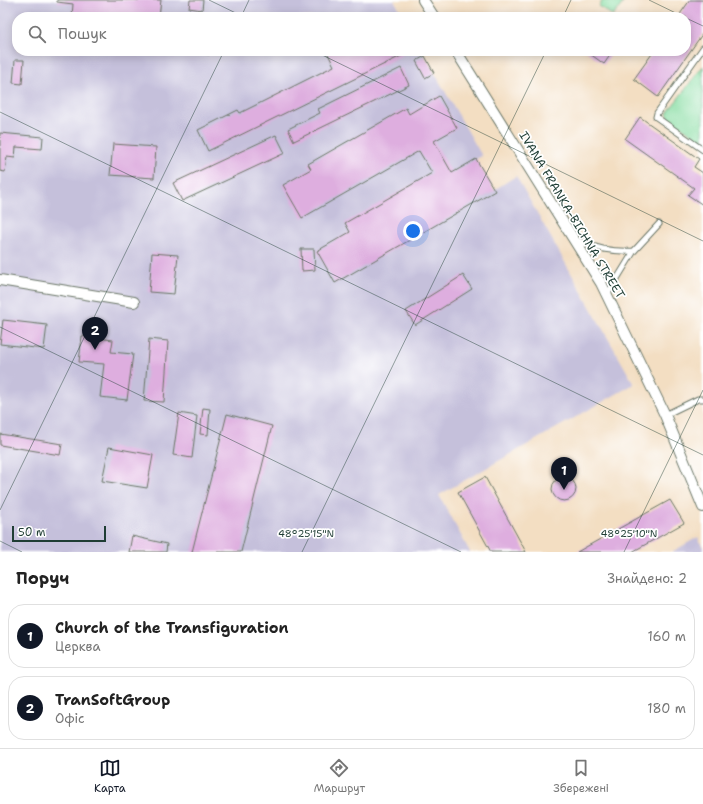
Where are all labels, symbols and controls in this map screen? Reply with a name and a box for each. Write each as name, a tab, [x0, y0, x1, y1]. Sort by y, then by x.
search box	[12, 12, 691, 56]
icon: search	[26, 23, 48, 45]
text: Пошук	[58, 24, 107, 44]
street label: IVANA FRANKA-BICHNA STREET	[515, 128, 629, 302]
your location	[403, 221, 423, 241]
pin: 2	[82, 317, 108, 350]
pin: 1	[551, 457, 577, 490]
scale bar	[12, 524, 106, 543]
text: 50 m	[18, 525, 46, 540]
text: 48°25'15"N	[278, 527, 334, 540]
text: 48°25'10"N	[601, 527, 657, 540]
text: Поруч	[16, 567, 69, 589]
text: Знайдено: 2	[607, 570, 687, 587]
text: Church of the Transfiguration	[55, 618, 288, 638]
text: 1	[27, 628, 33, 645]
text: 160 m	[648, 628, 686, 645]
text: Церква	[55, 638, 100, 655]
text: TranSoftGroup	[55, 690, 170, 710]
text: 2	[25, 700, 35, 717]
text: 180 m	[647, 700, 686, 717]
text: Офіс	[55, 710, 85, 727]
tab: Карта	[94, 757, 126, 796]
tab: Маршрут	[314, 757, 365, 796]
tab: Збережені	[553, 757, 609, 796]

